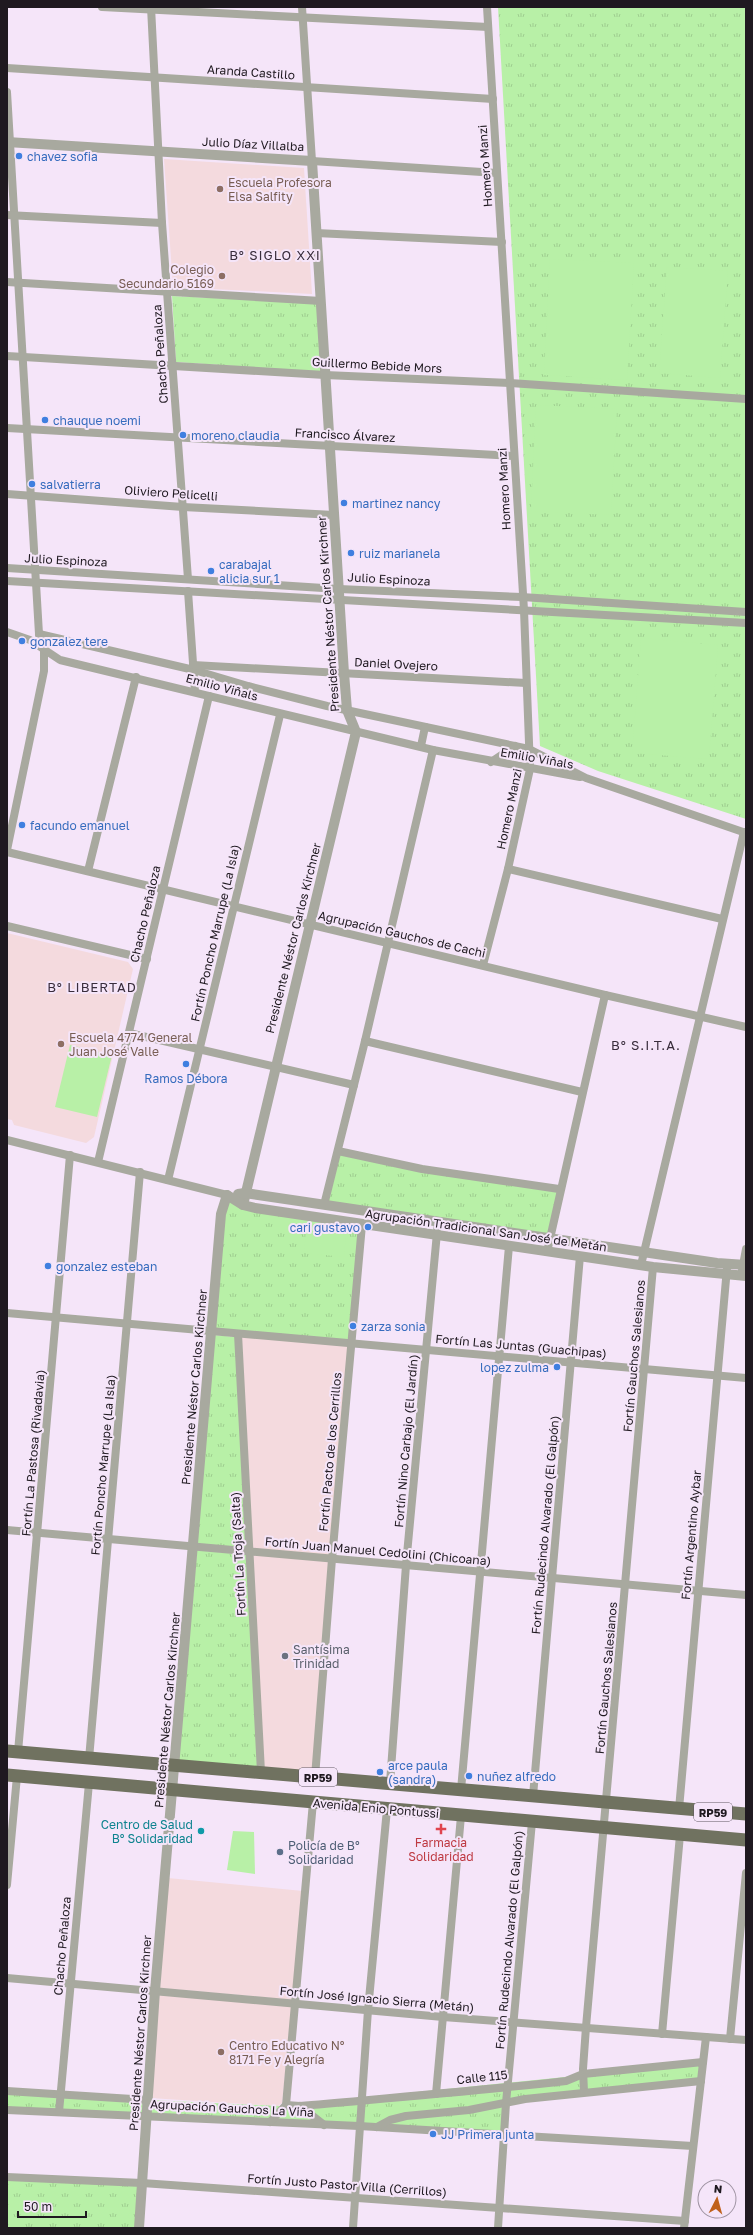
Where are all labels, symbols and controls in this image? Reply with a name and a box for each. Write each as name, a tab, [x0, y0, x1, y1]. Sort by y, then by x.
street label: Aranda Castillo	[207, 61, 295, 83]
street label: Homero Manzi	[475, 124, 495, 208]
street label: Julio Díaz Villalba	[201, 134, 305, 154]
place label: chavez sofia	[27, 149, 98, 164]
marker: chavez sofia	[14, 151, 24, 161]
place label: Escuela Profesora Elsa Salfity	[228, 175, 332, 204]
marker: Escuela Profesora Elsa Salfity	[215, 184, 225, 194]
district label: B° SIGLO XXI	[229, 247, 321, 263]
place label: Colegio Secundario 5169	[119, 262, 214, 291]
marker: Colegio Secundario 5169	[217, 271, 227, 281]
street label: Chacho Peñaloza	[149, 304, 171, 404]
street label: Guillermo Bebide Mors	[311, 354, 443, 376]
place label: chauque noemi	[53, 413, 141, 428]
marker: chauque noemi	[40, 415, 50, 425]
street label: Francisco Álvarez	[294, 425, 396, 445]
place label: moreno claudia	[191, 428, 280, 443]
marker: moreno claudia	[178, 430, 188, 440]
street label: Homero Manzi	[494, 447, 514, 531]
place label: salvatierra	[40, 477, 101, 492]
marker: salvatierra	[27, 479, 37, 489]
street label: Oliviero Pelicelli	[124, 482, 218, 504]
place label: martinez nancy	[352, 496, 441, 511]
marker: martinez nancy	[339, 498, 349, 508]
street label: Presidente Néstor Carlos Kirchner	[314, 515, 342, 712]
place label: ruiz marianela	[359, 546, 440, 561]
marker: ruiz marianela	[346, 548, 356, 558]
street label: Julio Espinoza	[24, 550, 108, 570]
place label: carabajal alicia sur 1	[219, 557, 280, 586]
marker: carabajal alicia sur 1	[206, 566, 216, 576]
street label: Julio Espinoza	[347, 569, 431, 589]
place label: gonzalez tere	[30, 634, 108, 649]
marker: gonzalez tere	[17, 636, 27, 646]
street label: Daniel Ovejero	[354, 654, 438, 674]
street label: Emilio Viñals	[184, 670, 260, 704]
street label: Emilio Viñals	[499, 744, 575, 772]
street label: Homero Manzi	[493, 767, 525, 851]
place label: facundo emanuel	[30, 818, 130, 833]
marker: facundo emanuel	[17, 820, 27, 830]
street label: Presidente Néstor Carlos Kirchner	[262, 841, 324, 1035]
street label: Fortín Poncho Marrupe (La Isla)	[187, 843, 243, 1023]
street label: Chacho Peñaloza	[127, 864, 163, 964]
street label: Agrupación Gauchos de Cachi	[317, 907, 487, 961]
district label: B° LIBERTAD	[47, 979, 137, 995]
place label: Escuela 4774 General Juan José Valle	[69, 1030, 193, 1059]
district label: B° S.I.T.A.	[611, 1037, 681, 1053]
marker: Escuela 4774 General Juan José Valle	[56, 1039, 66, 1049]
marker: Ramos Débora	[181, 1059, 191, 1069]
place label: Ramos Débora	[144, 1071, 228, 1086]
street label: Agrupación Tradicional San José de Metán	[364, 1206, 608, 1254]
place label: cari gustavo	[290, 1220, 360, 1235]
marker: cari gustavo	[363, 1222, 373, 1232]
place label: gonzalez esteban	[56, 1259, 157, 1274]
marker: gonzalez esteban	[43, 1261, 53, 1271]
street label: Fortín Gauchos Salesianos	[620, 1279, 648, 1433]
street label: Presidente Néstor Carlos Kirchner	[178, 1288, 210, 1485]
place label: zarza sonia	[361, 1319, 426, 1334]
marker: zarza sonia	[348, 1321, 358, 1331]
street label: Fortín Las Juntas (Guachipas)	[435, 1331, 607, 1361]
street label: Fortín Nino Carbajo (El Jardín)	[391, 1354, 421, 1528]
place label: lopez zulma	[480, 1360, 549, 1375]
marker: lopez zulma	[552, 1362, 562, 1372]
street label: Fortín La Pastosa (Rivadavia)	[18, 1369, 48, 1537]
street label: Fortín Pacto de los Cerrillos	[316, 1372, 344, 1532]
street label: Fortín Poncho Marrupe (La Isla)	[88, 1374, 118, 1556]
street label: Fortín Rudecindo Alvarado (El Galpón)	[528, 1415, 562, 1635]
street label: Fortín Argentino Aybar	[678, 1469, 704, 1601]
street label: Fortín La Troja (Salta)	[227, 1492, 249, 1616]
street label: Fortín Juan Manuel Cedolini (Chicoana)	[264, 1534, 492, 1568]
street label: Fortín Gauchos Salesianos	[592, 1601, 620, 1755]
street label: Presidente Néstor Carlos Kirchner	[151, 1611, 183, 1808]
place label: Santísima Trinidad	[293, 1642, 350, 1671]
marker: Santísima Trinidad	[280, 1651, 290, 1661]
place label: arce paula (sandra)	[388, 1758, 448, 1787]
marker: arce paula (sandra)	[375, 1767, 385, 1777]
road number: RP59	[299, 1768, 337, 1786]
place label: nuñez alfredo	[477, 1769, 556, 1784]
marker: nuñez alfredo	[464, 1771, 474, 1781]
street label: Avenida Enio Pontussi	[312, 1795, 440, 1821]
road number: RP59	[694, 1803, 732, 1821]
place label: Centro de Salud B° Solidaridad	[101, 1817, 193, 1846]
marker: Farmacia Solidaridad	[436, 1824, 446, 1834]
marker: Centro de Salud B° Solidaridad	[196, 1826, 206, 1836]
street label: Fortín Rudecindo Alvarado (El Galpón)	[492, 1830, 526, 2050]
place label: Farmacia Solidaridad	[408, 1835, 474, 1864]
place label: Policía de B° Solidaridad	[288, 1838, 360, 1867]
marker: Policía de B° Solidaridad	[275, 1847, 285, 1857]
street label: Chacho Peñaloza	[50, 1896, 74, 1996]
street label: Presidente Néstor Carlos Kirchner	[126, 1934, 154, 2131]
street label: Fortín José Ignacio Sierra (Metán)	[279, 1983, 475, 2015]
place label: Centro Educativo N° 8171 Fe y Alegría	[229, 2038, 345, 2067]
marker: Centro Educativo N° 8171 Fe y Alegría	[216, 2047, 226, 2057]
street label: Calle 115	[456, 2067, 508, 2087]
street label: Agrupación Gauchos La Viña	[150, 2096, 314, 2120]
place label: JJ Primera junta	[441, 2127, 534, 2142]
marker: JJ Primera junta	[428, 2129, 438, 2139]
street label: Fortín Justo Pastor Villa (Cerrillos)	[247, 2171, 447, 2199]
north arrow	[697, 2179, 737, 2219]
text: N	[713, 2182, 723, 2195]
scale bar	[18, 2193, 86, 2219]
text: 50 m	[24, 2199, 52, 2214]

